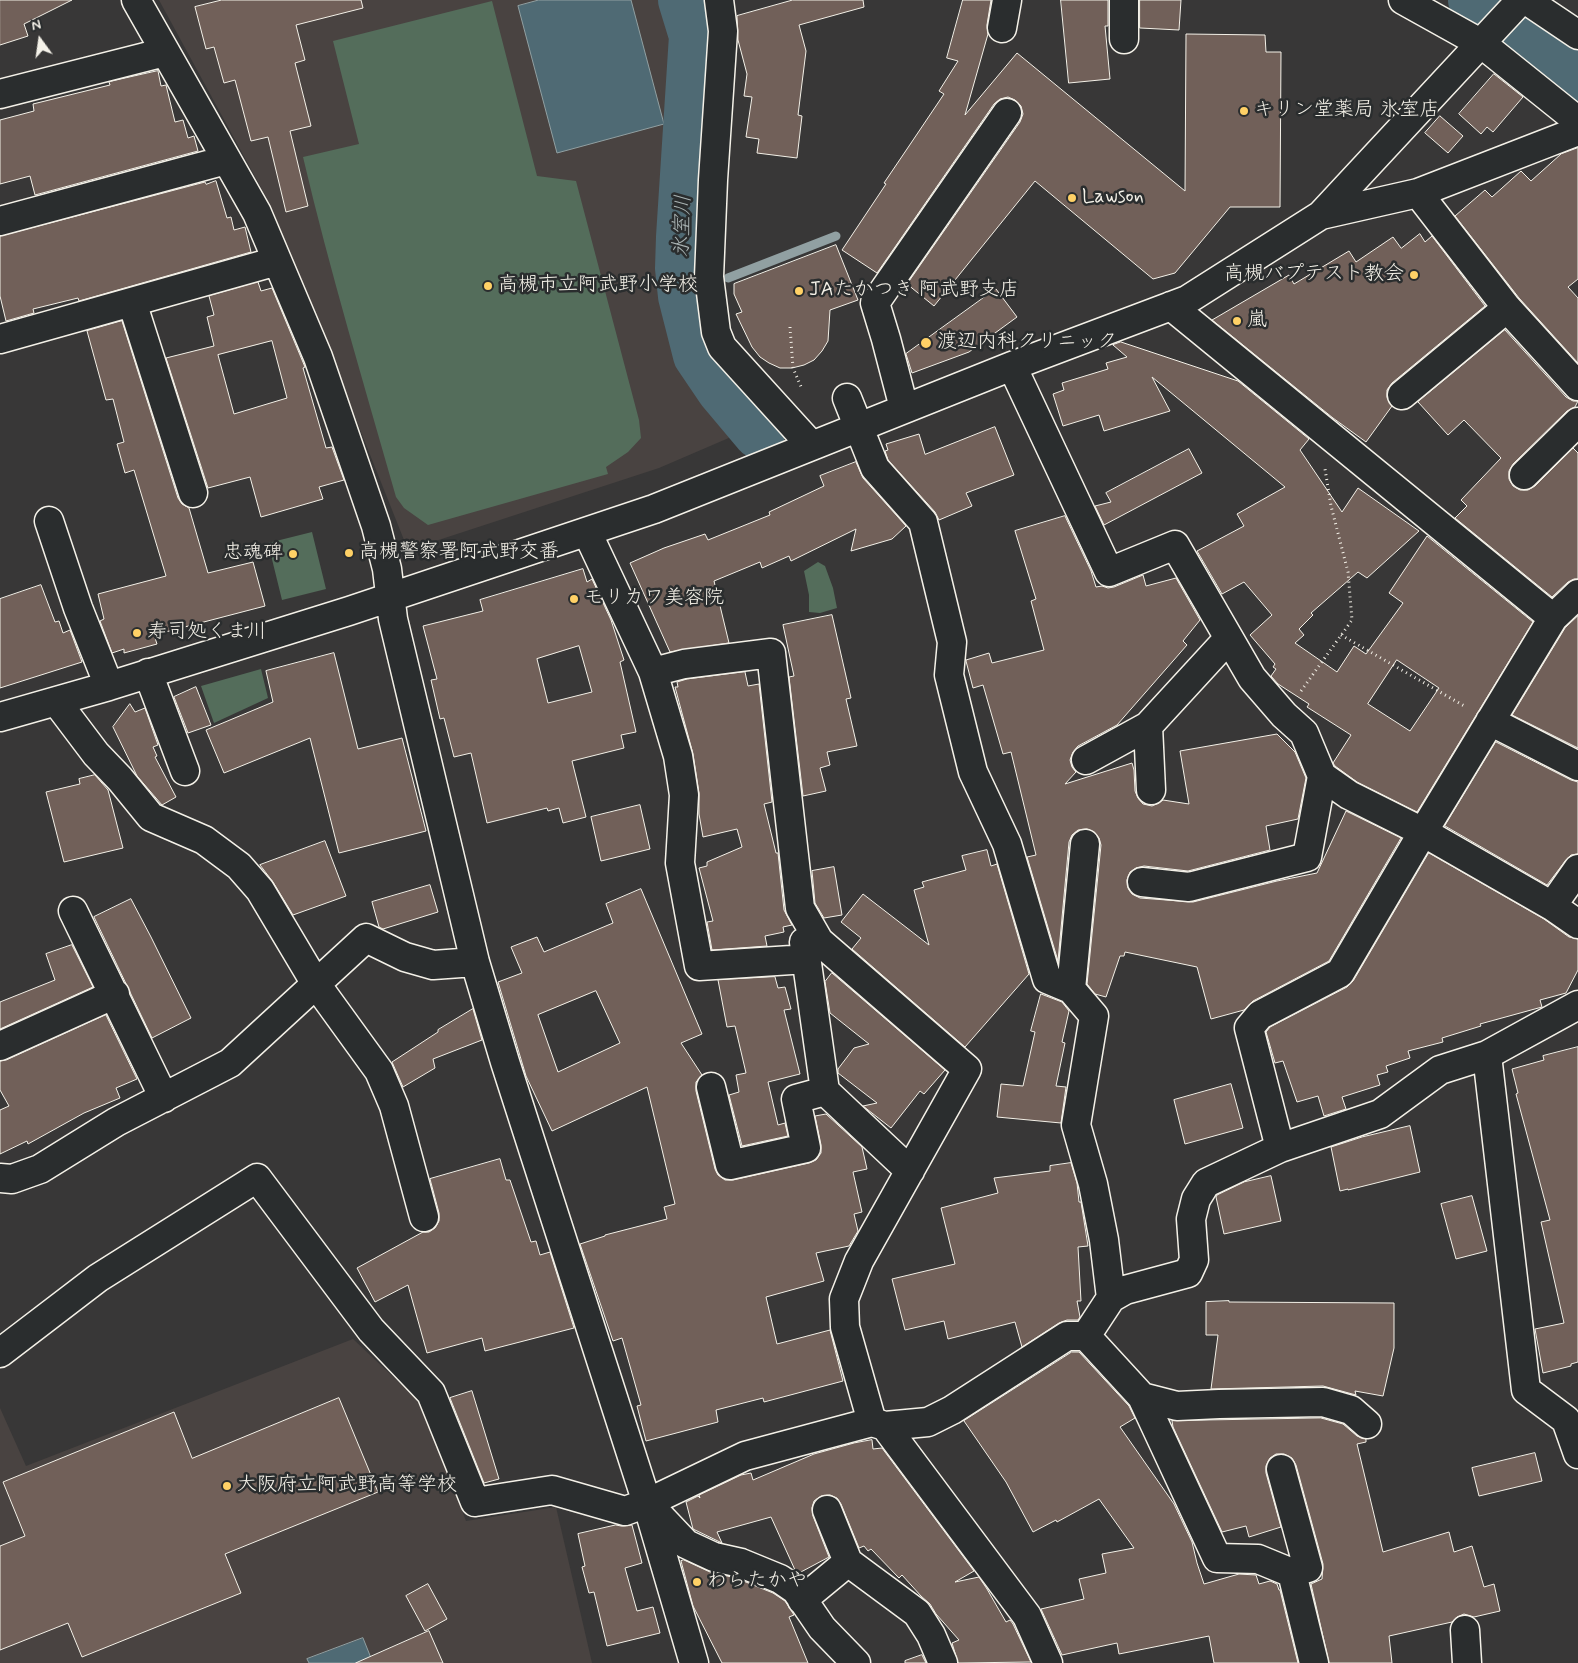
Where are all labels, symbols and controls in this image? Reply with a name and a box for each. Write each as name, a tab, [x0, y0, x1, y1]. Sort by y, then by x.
north arrow	[15, 15, 65, 65]
text: N	[30, 16, 43, 35]
place label: キリン堂薬局 氷室店	[1254, 99, 1439, 123]
marker: キリン堂薬局 氷室店	[1238, 105, 1250, 117]
place label: Lawson	[1082, 186, 1144, 210]
marker: Lawson	[1066, 192, 1078, 204]
water label: 氷室川	[670, 194, 698, 258]
place label: 高槻バプテスト教会	[1224, 263, 1404, 287]
marker: 高槻バプテスト教会	[1408, 269, 1420, 281]
place label: 高槻市立阿武野小学校	[498, 274, 698, 298]
place label: JAたかつき 阿武野支店	[809, 279, 1019, 303]
marker: 高槻市立阿武野小学校	[482, 280, 494, 292]
marker: JAたかつき 阿武野支店	[793, 285, 805, 297]
place label: 嵐	[1247, 309, 1267, 333]
marker: 嵐	[1231, 315, 1243, 327]
place label: 渡辺内科クリニック	[937, 331, 1117, 355]
marker: 渡辺内科クリニック	[919, 336, 933, 350]
place label: 高槻警察署阿武野交番	[359, 541, 559, 565]
place label: 忠魂碑	[223, 542, 283, 566]
marker: 高槻警察署阿武野交番	[343, 547, 355, 559]
marker: 忠魂碑	[287, 548, 299, 560]
place label: モリカワ美容院	[584, 587, 724, 611]
marker: モリカワ美容院	[568, 593, 580, 605]
place label: 寿司処くま川	[147, 621, 267, 645]
marker: 寿司処くま川	[131, 627, 143, 639]
place label: 大阪府立阿武野高等学校	[237, 1474, 457, 1498]
marker: 大阪府立阿武野高等学校	[221, 1480, 233, 1492]
place label: わらたかや	[707, 1570, 807, 1594]
marker: わらたかや	[691, 1576, 703, 1588]

